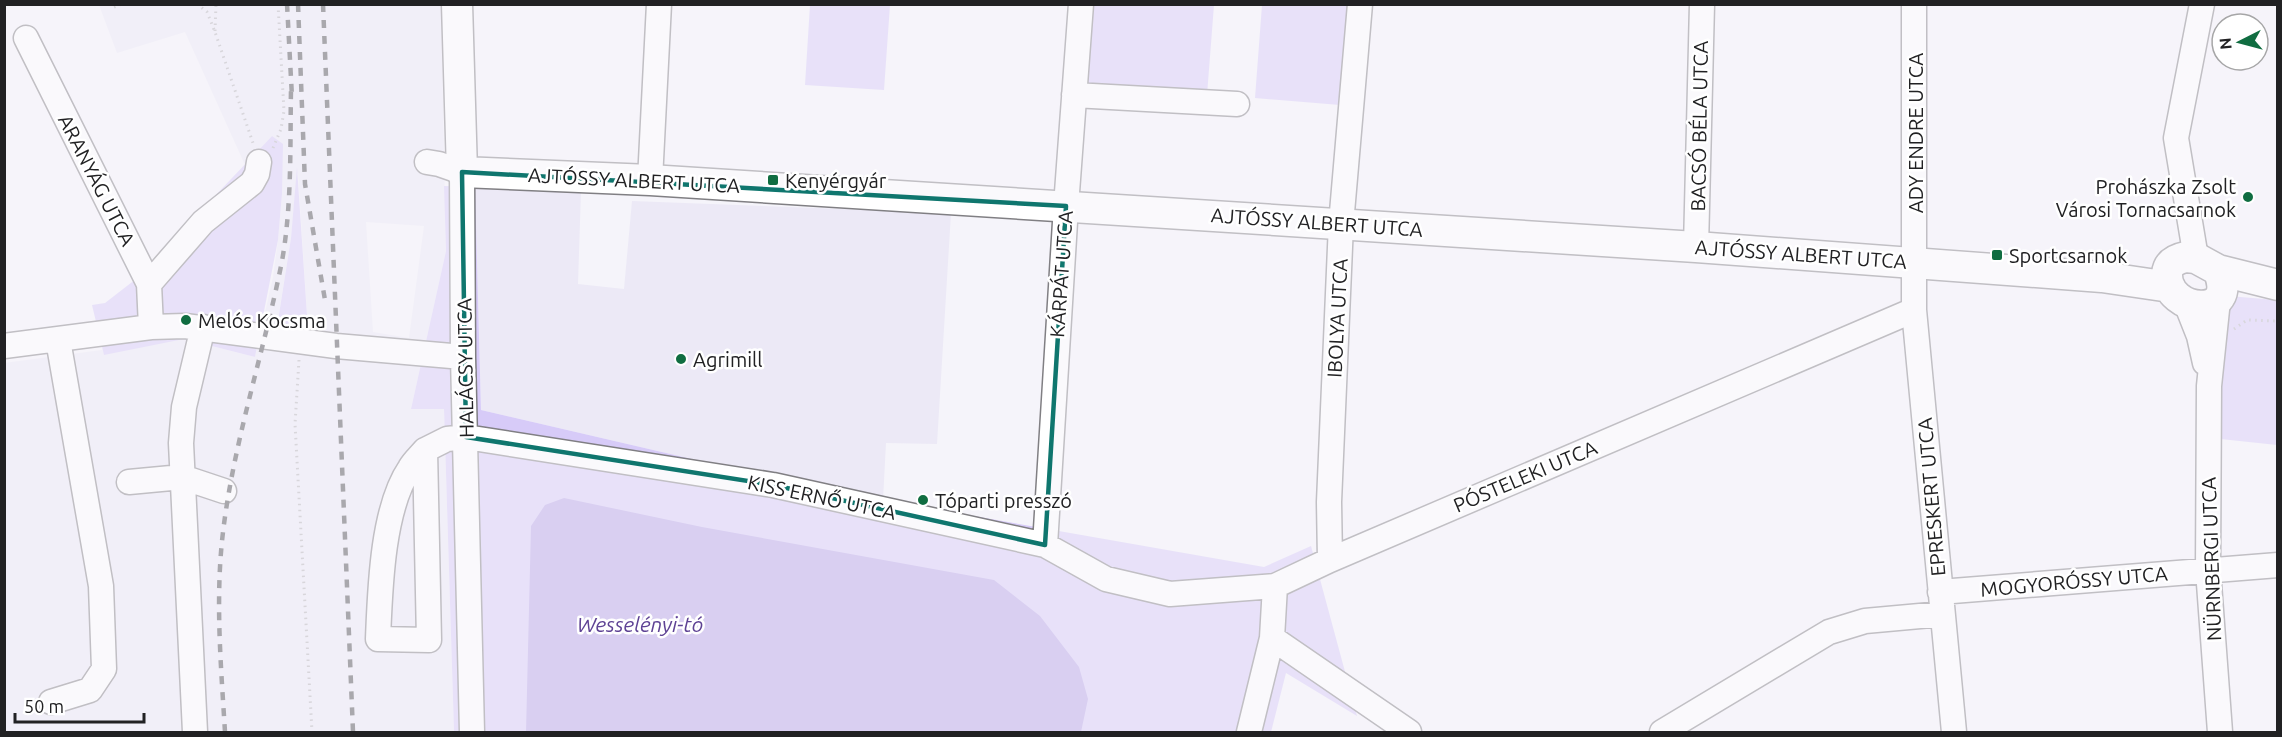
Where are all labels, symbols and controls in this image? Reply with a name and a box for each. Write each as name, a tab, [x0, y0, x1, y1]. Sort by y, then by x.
north arrow	[2210, 12, 2270, 72]
text: N	[2216, 37, 2235, 50]
street label: BACSÓ BÉLA UTCA	[1686, 40, 1712, 212]
street label: ADY ENDRE UTCA	[1904, 53, 1927, 213]
street label: ARANYÁG UTCA	[54, 111, 140, 249]
street label: AJTÓSSY ALBERT UTCA	[527, 163, 741, 197]
place label: Kenyérgyár	[785, 169, 887, 192]
marker: Kenyérgyár	[766, 173, 780, 187]
place label: Prohászka Zsolt Városi Tornacsarnok	[2056, 175, 2236, 221]
marker: Prohászka Zsolt Városi Tornacsarnok	[2241, 190, 2255, 204]
street label: AJTÓSSY ALBERT UTCA	[1210, 203, 1424, 241]
street label: KÁRPÁT UTCA	[1045, 210, 1077, 338]
street label: AJTÓSSY ALBERT UTCA	[1694, 235, 1908, 273]
place label: Sportcsarnok	[2009, 244, 2127, 267]
marker: Sportcsarnok	[1990, 248, 2004, 262]
street label: IBOLYA UTCA	[1322, 258, 1352, 378]
street label: HALÁCSY UTCA	[452, 298, 478, 438]
place label: Melós Kocsma	[198, 309, 326, 332]
marker: Melós Kocsma	[179, 313, 193, 327]
place label: Agrimill	[693, 348, 763, 371]
marker: Agrimill	[674, 352, 688, 366]
street label: EPRESKERT UTCA	[1913, 417, 1949, 577]
street label: PÓSTELEKI UTCA	[1450, 435, 1600, 517]
street label: KISS ERNŐ UTCA	[746, 470, 898, 524]
street label: NÜRNBERGI UTCA	[2197, 477, 2225, 641]
place label: Tóparti presszó	[935, 489, 1072, 512]
marker: Tóparti presszó	[916, 493, 930, 507]
street label: MOGYORÓSSY UTCA	[1979, 561, 2169, 601]
water label: Wesselényi-tó	[577, 612, 703, 636]
scale bar	[15, 686, 144, 724]
text: 50 m	[24, 696, 64, 716]

